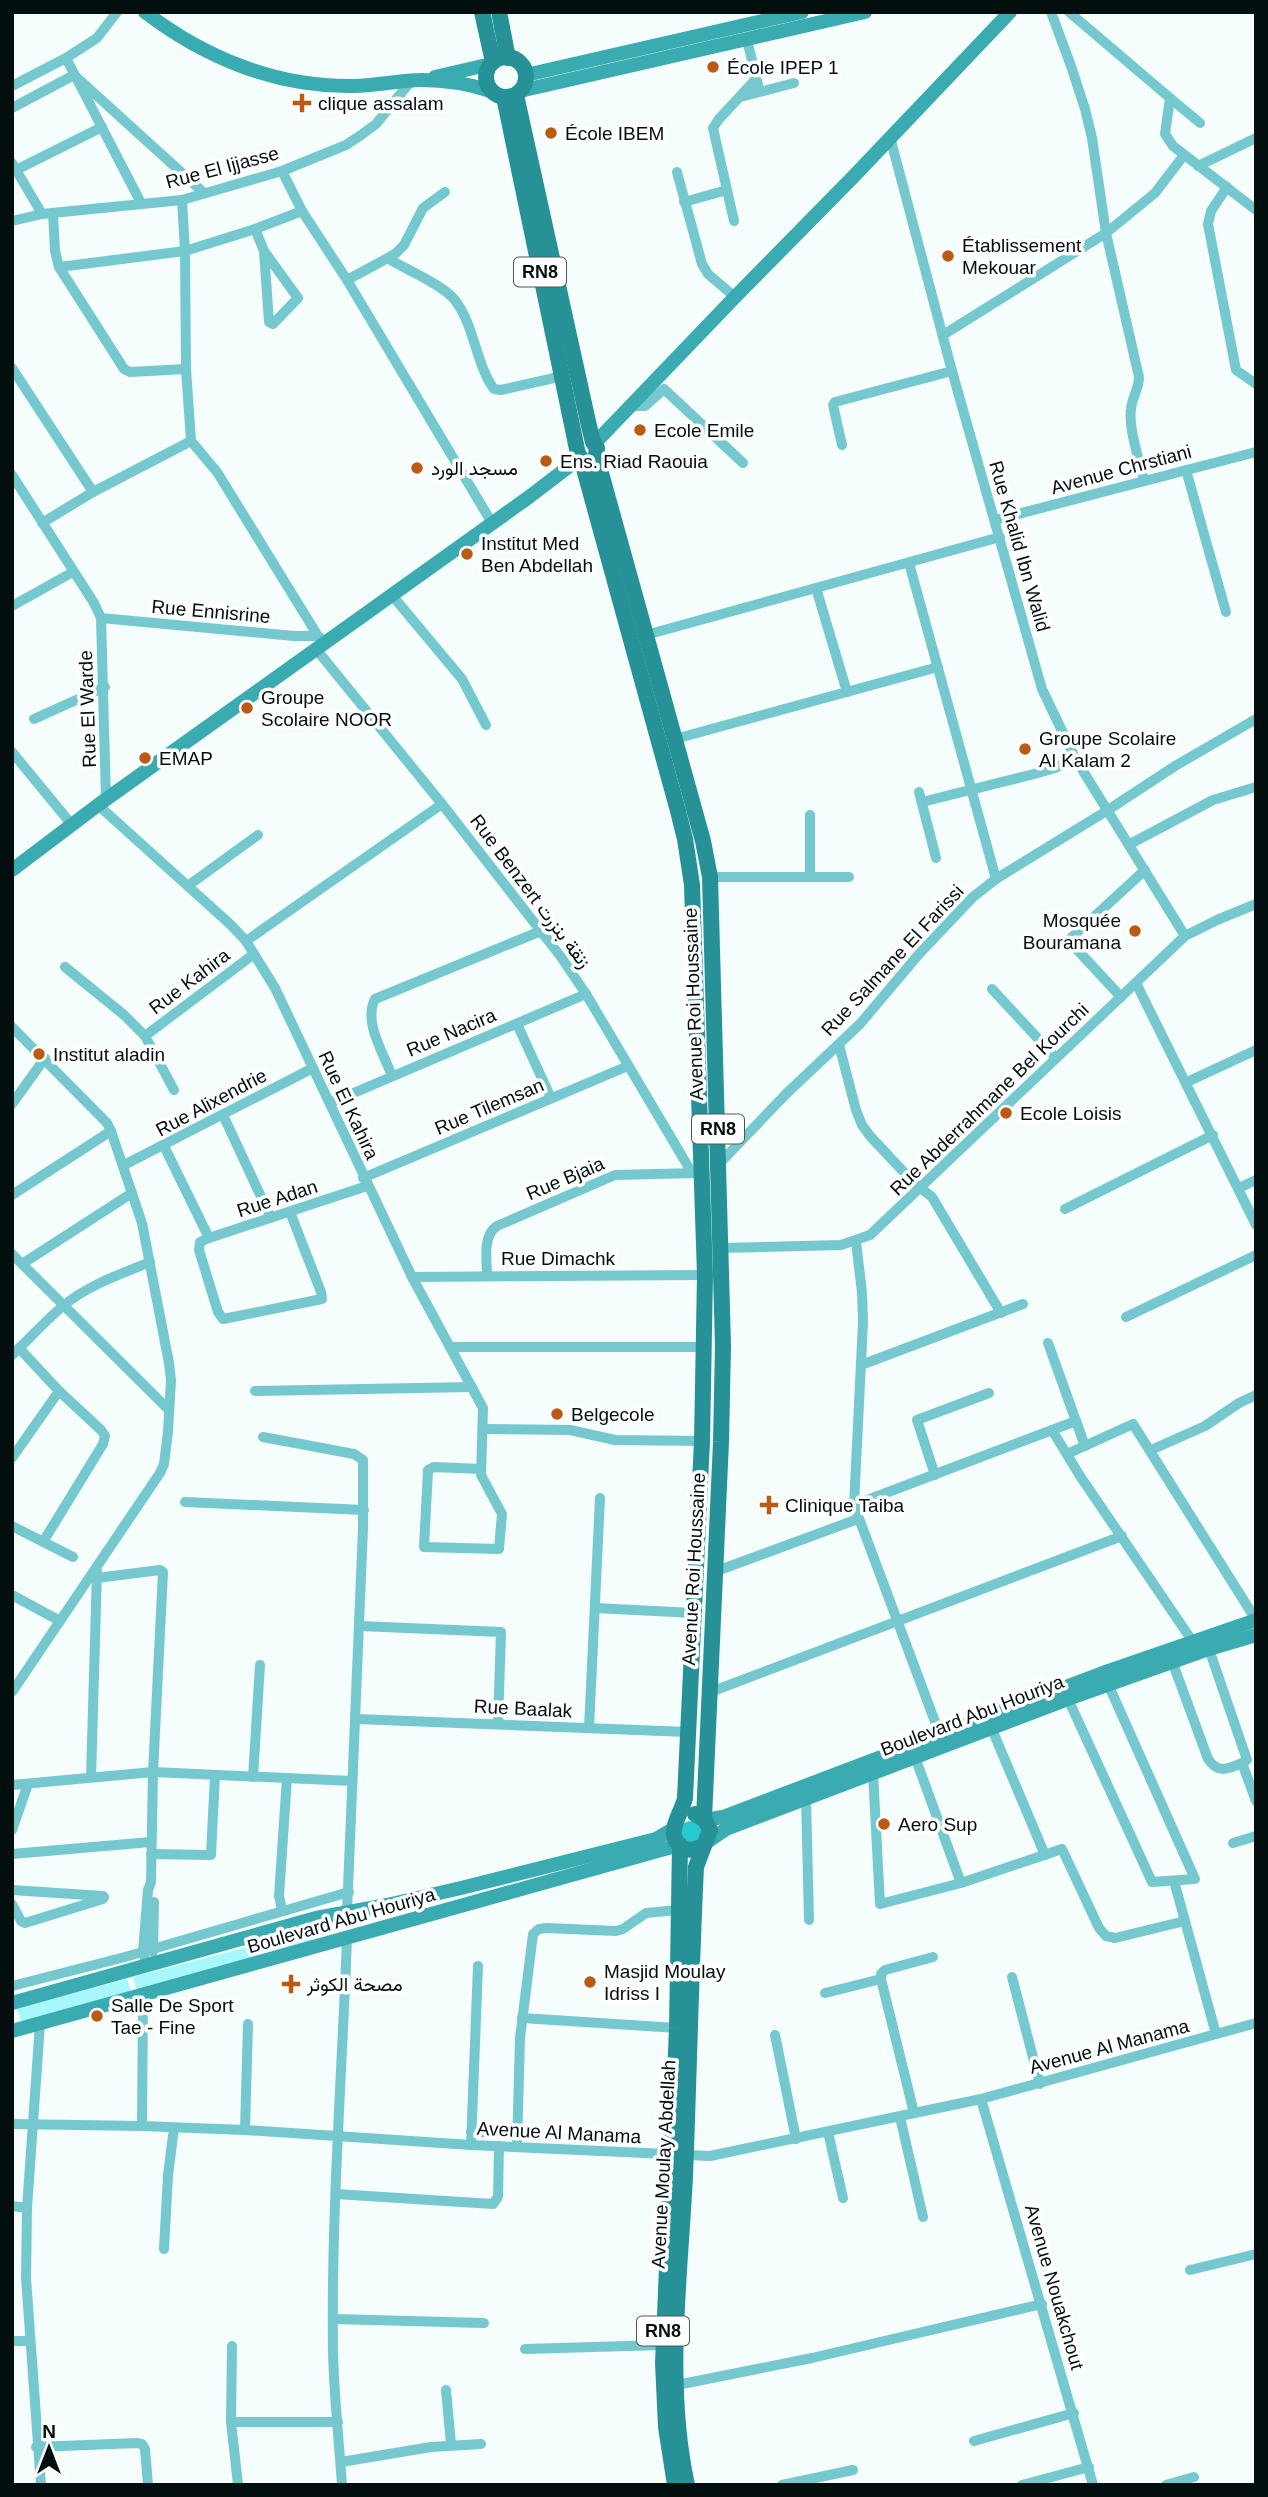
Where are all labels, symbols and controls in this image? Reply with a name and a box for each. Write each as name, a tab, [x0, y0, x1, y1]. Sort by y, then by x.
place label: École IPEP 1	[727, 57, 839, 78]
marker: École IPEP 1	[705, 59, 721, 75]
marker: clique assalam	[292, 93, 312, 113]
place label: clique assalam	[318, 93, 444, 114]
place label: École IBEM	[565, 123, 664, 144]
marker: École IBEM	[543, 125, 559, 141]
street label: Rue El Ijjasse	[163, 142, 281, 193]
place label: Établissement Mekouar	[962, 235, 1082, 278]
marker: Établissement Mekouar	[940, 248, 956, 264]
road number: RN8	[514, 258, 566, 286]
place label: Ecole Emile	[654, 420, 754, 441]
marker: Ecole Emile	[632, 422, 648, 438]
street label: Avenue Chrstiani	[1049, 441, 1194, 498]
place label: Ens. Riad Raouia	[560, 451, 708, 472]
marker: Ens. Riad Raouia	[538, 453, 554, 469]
place label: مسجد الورد	[431, 458, 518, 480]
street label: Rue Khalid Ibn Walid	[985, 458, 1054, 634]
marker: مسجد الورد	[409, 460, 425, 476]
place label: Institut Med Ben Abdellah	[481, 533, 593, 576]
marker: Institut Med Ben Abdellah	[459, 546, 475, 562]
street label: Rue Ennisrine	[151, 596, 271, 627]
street label: Rue El Warde	[75, 650, 100, 768]
place label: Groupe Scolaire NOOR	[261, 687, 392, 730]
marker: Groupe Scolaire NOOR	[239, 700, 255, 716]
place label: Groupe Scolaire Al Kalam 2	[1039, 728, 1176, 771]
marker: Groupe Scolaire Al Kalam 2	[1017, 741, 1033, 757]
place label: EMAP	[159, 748, 213, 769]
marker: EMAP	[137, 750, 153, 766]
street label: Rue Benzert زنقة بنزرت	[465, 810, 595, 973]
street label: Rue Salmane El Farissi	[817, 881, 968, 1040]
street label: Avenue Roi Houssaine	[680, 907, 707, 1101]
place label: Mosquée Bouramana	[1023, 910, 1121, 953]
marker: Mosquée Bouramana	[1127, 923, 1143, 939]
street label: Rue Kahira	[145, 944, 234, 1018]
street label: Rue Abderrahmane Bel Kourchi	[886, 999, 1093, 1200]
street label: Rue Nacira	[403, 1004, 499, 1061]
place label: Institut aladin	[53, 1044, 165, 1065]
marker: Institut aladin	[31, 1046, 47, 1062]
street label: Rue El Kahira	[314, 1048, 383, 1163]
street label: Rue Alixendrie	[152, 1064, 270, 1140]
street label: Rue Tilemsan	[432, 1074, 547, 1139]
place label: Ecole Loisis	[1020, 1103, 1121, 1124]
marker: Ecole Loisis	[998, 1105, 1014, 1121]
road number: RN8	[692, 1114, 744, 1144]
street label: Rue Bjaia	[523, 1153, 608, 1204]
street label: Rue Adan	[234, 1176, 320, 1221]
street label: Rue Dimachk	[501, 1248, 616, 1269]
place label: Belgecole	[571, 1404, 654, 1425]
marker: Belgecole	[549, 1406, 565, 1422]
street label: Avenue Roi Houssaine	[678, 1472, 709, 1666]
marker: Clinique Taiba	[759, 1495, 779, 1515]
place label: Clinique Taiba	[785, 1495, 904, 1516]
street label: Boulevard Abu Houriya	[878, 1671, 1067, 1760]
street label: Rue Baalak	[473, 1695, 573, 1722]
place label: Aero Sup	[898, 1814, 977, 1835]
marker: Aero Sup	[876, 1816, 892, 1832]
street label: Boulevard Abu Houriya	[245, 1883, 438, 1957]
place label: Masjid Moulay Idriss I	[604, 1961, 726, 2004]
marker: مصحة الكوثر	[281, 1974, 301, 1994]
place label: مصحة الكوثر	[306, 1974, 403, 1996]
marker: Masjid Moulay Idriss I	[582, 1974, 598, 1990]
place label: Salle De Sport Tae - Fine	[111, 1995, 234, 2038]
marker: Salle De Sport Tae - Fine	[89, 2008, 105, 2024]
street label: Avenue Al Manama	[1027, 2015, 1192, 2078]
street label: Avenue Moulay Abdellah	[648, 2059, 679, 2269]
street label: Avenue Al Manama	[476, 2118, 642, 2147]
street label: Avenue Nouakchout	[1021, 2202, 1088, 2373]
road number: RN8	[637, 2316, 689, 2346]
north arrow	[14, 2413, 84, 2483]
text: N	[42, 2421, 56, 2442]

